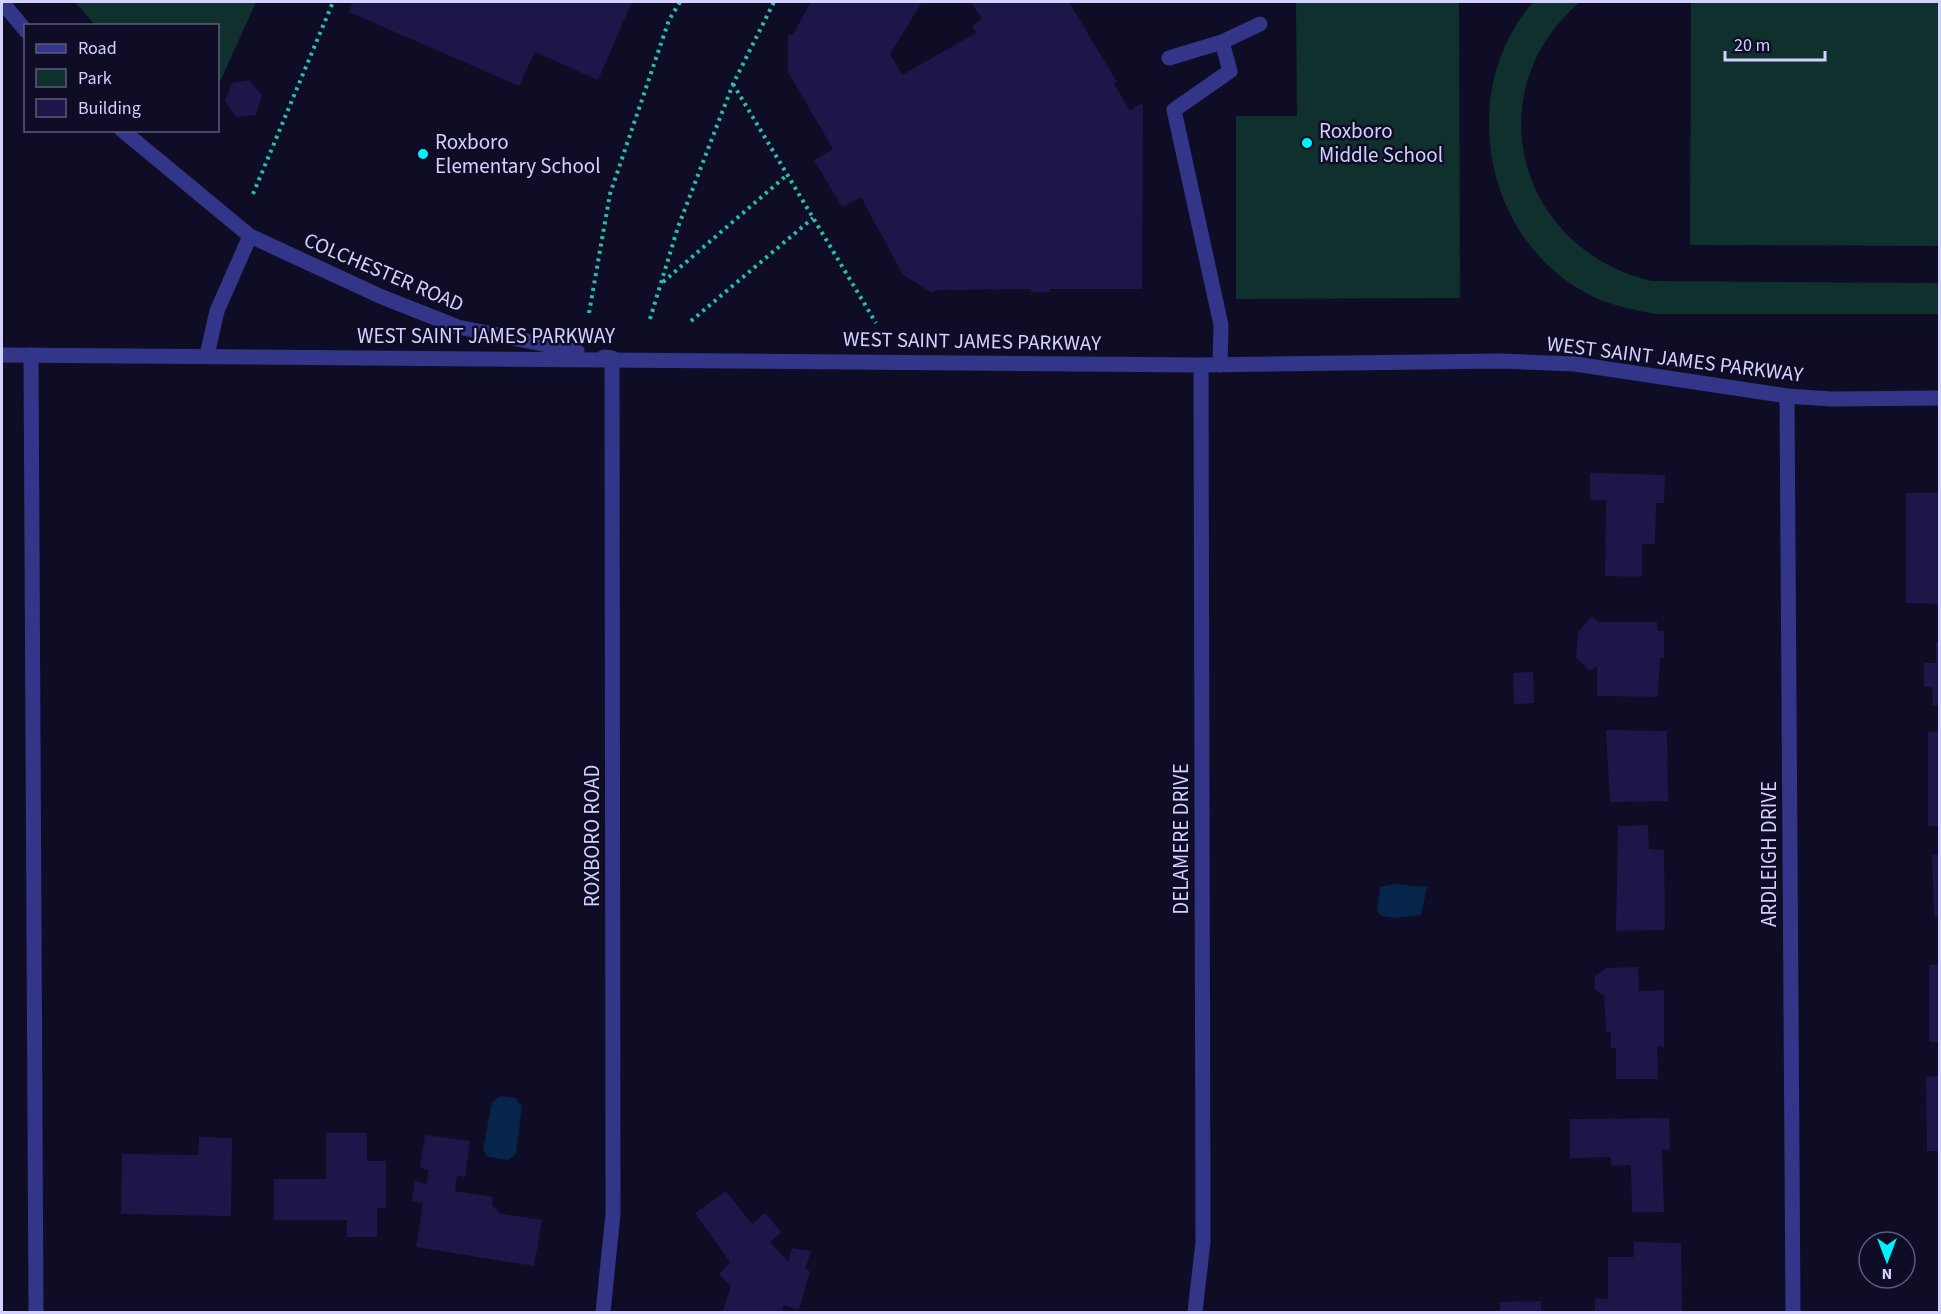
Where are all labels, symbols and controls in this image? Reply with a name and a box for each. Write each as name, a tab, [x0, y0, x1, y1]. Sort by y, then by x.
legend	[24, 24, 219, 132]
scale bar	[1725, 24, 1826, 62]
text: 20 m	[1734, 33, 1770, 58]
text: Road	[78, 36, 117, 61]
text: Park	[78, 66, 112, 91]
text: Building	[78, 96, 141, 121]
place label: Roxboro Middle School	[1319, 116, 1443, 170]
place label: Roxboro Elementary School	[435, 127, 601, 181]
marker: Roxboro Middle School	[1300, 136, 1314, 150]
marker: Roxboro Elementary School	[416, 147, 430, 161]
street label: COLCHESTER ROAD	[299, 225, 469, 319]
street label: WEST SAINT JAMES PARKWAY	[357, 321, 616, 351]
street label: WEST SAINT JAMES PARKWAY	[843, 324, 1102, 358]
street label: WEST SAINT JAMES PARKWAY	[1545, 328, 1806, 390]
street label: DELAMERE DRIVE	[1166, 763, 1196, 915]
street label: ROXBORO ROAD	[577, 765, 607, 907]
street label: ARDLEIGH DRIVE	[1754, 781, 1784, 927]
north arrow	[1857, 1230, 1917, 1290]
text: N	[1882, 1263, 1892, 1285]

